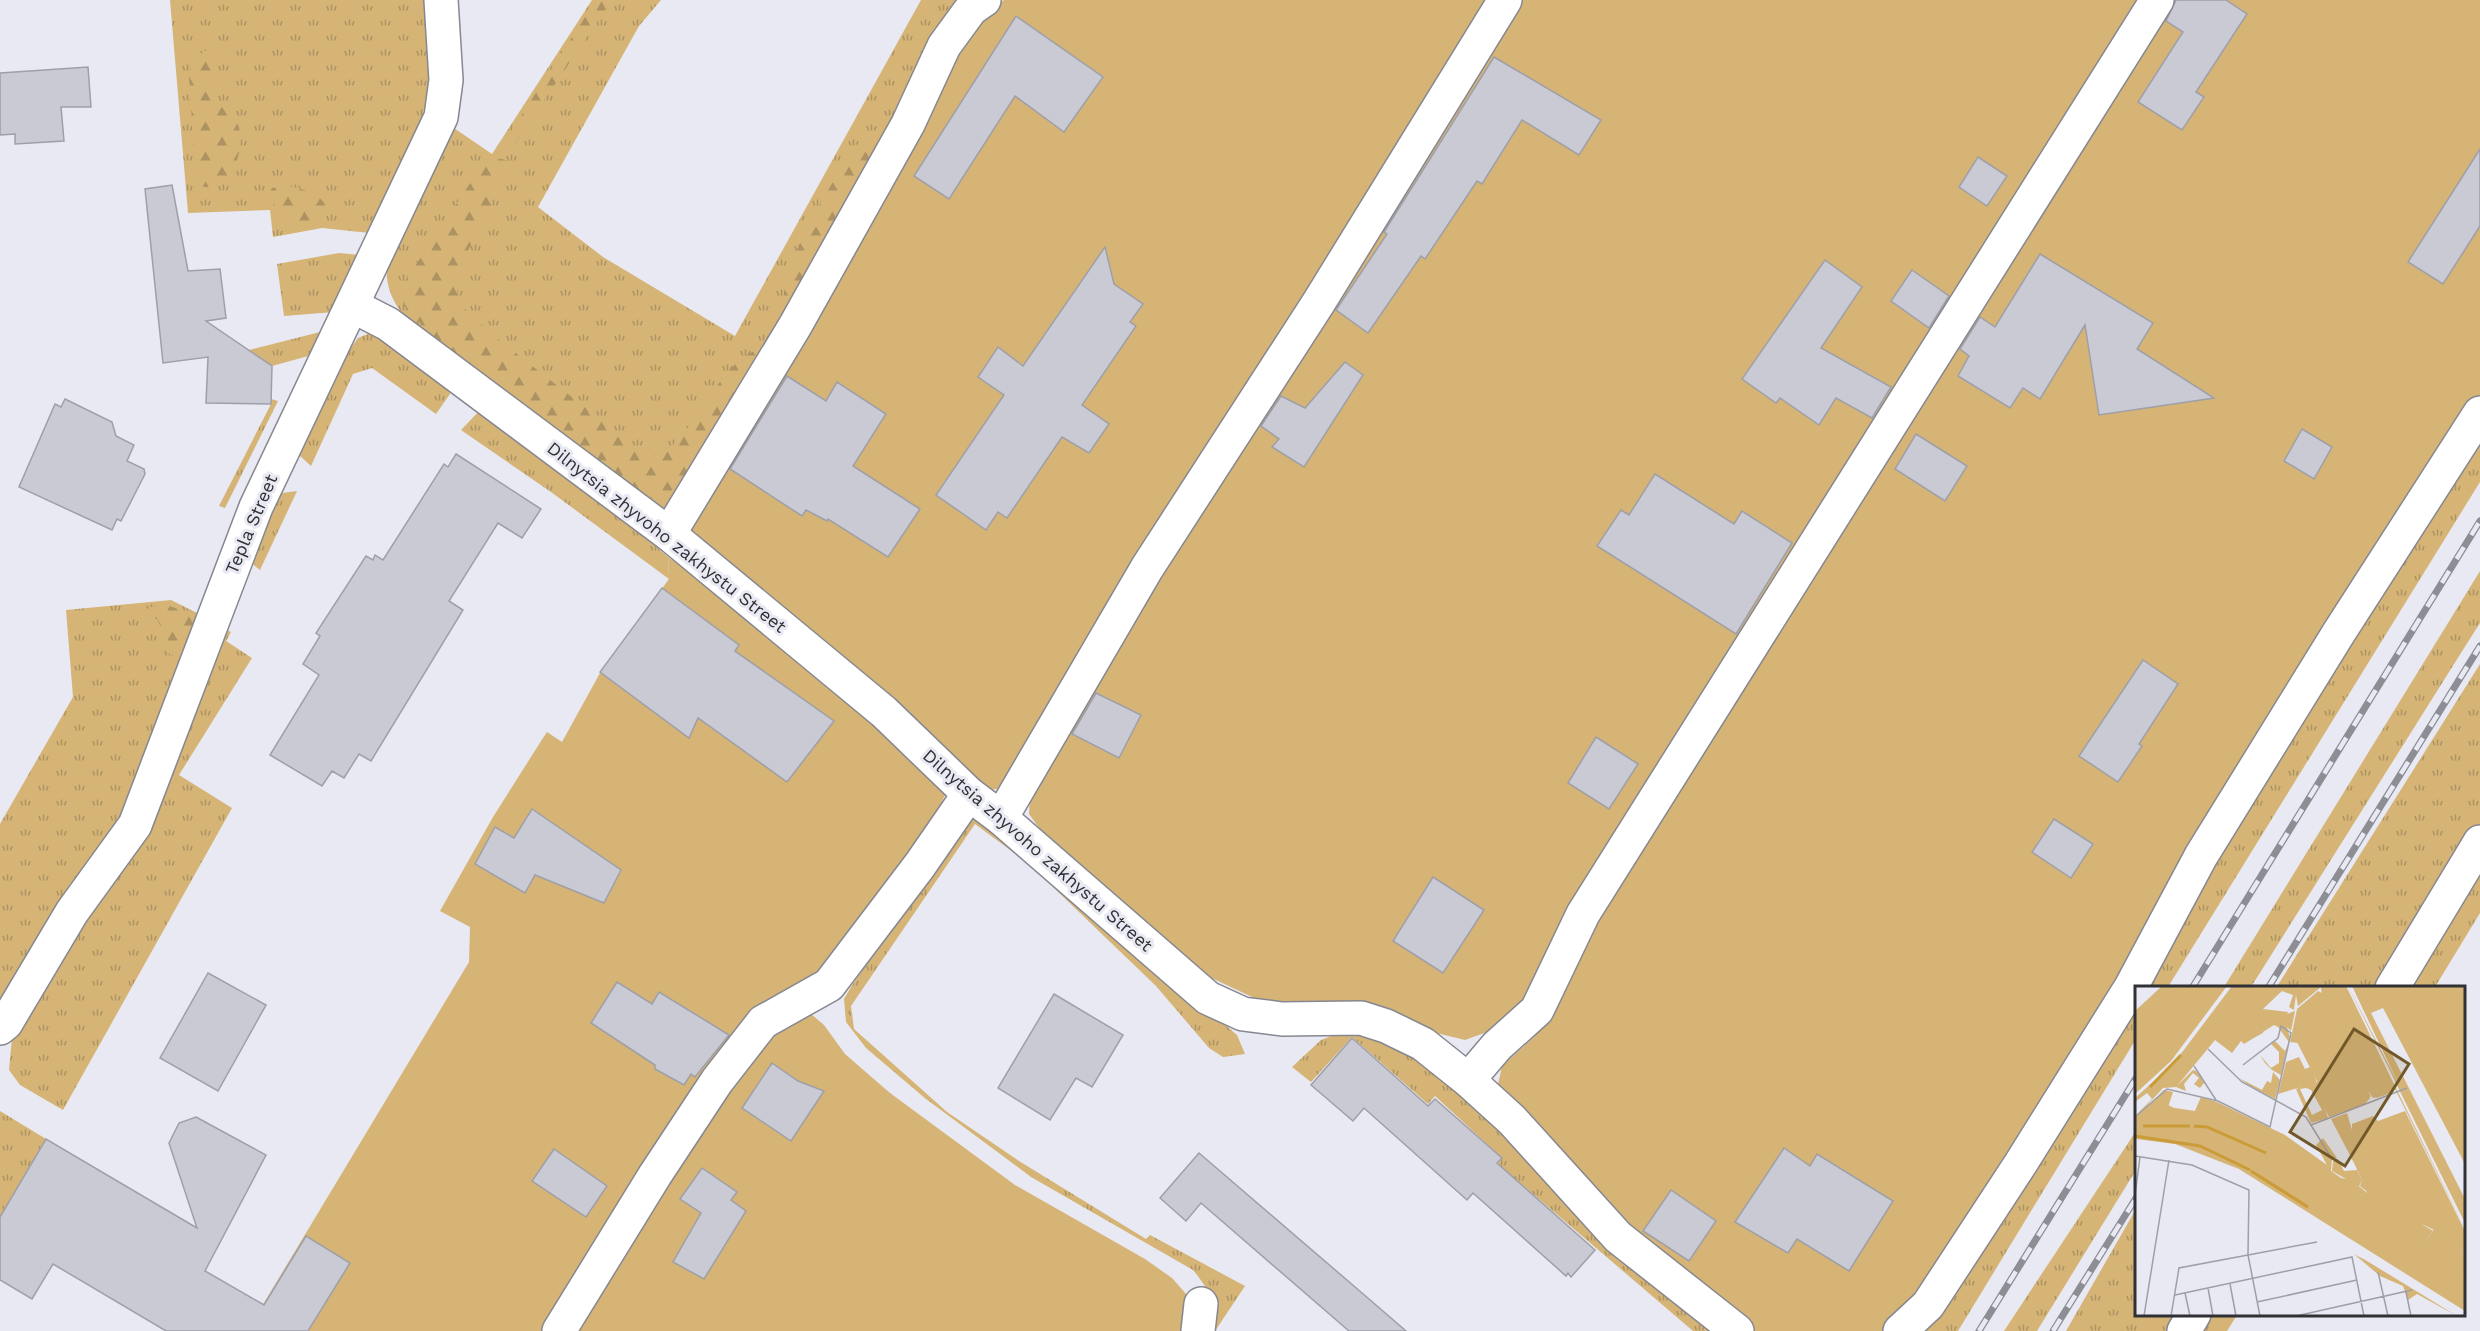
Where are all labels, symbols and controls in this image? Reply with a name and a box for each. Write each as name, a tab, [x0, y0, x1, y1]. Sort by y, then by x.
street label: Dilnytsia zhyvoho zakhystu Street	[543, 437, 791, 637]
street label: Tepla Street	[221, 471, 282, 577]
street label: Dilnytsia zhyvoho zakhystu Street	[919, 744, 1158, 956]
inset map	[2135, 986, 2465, 1316]

